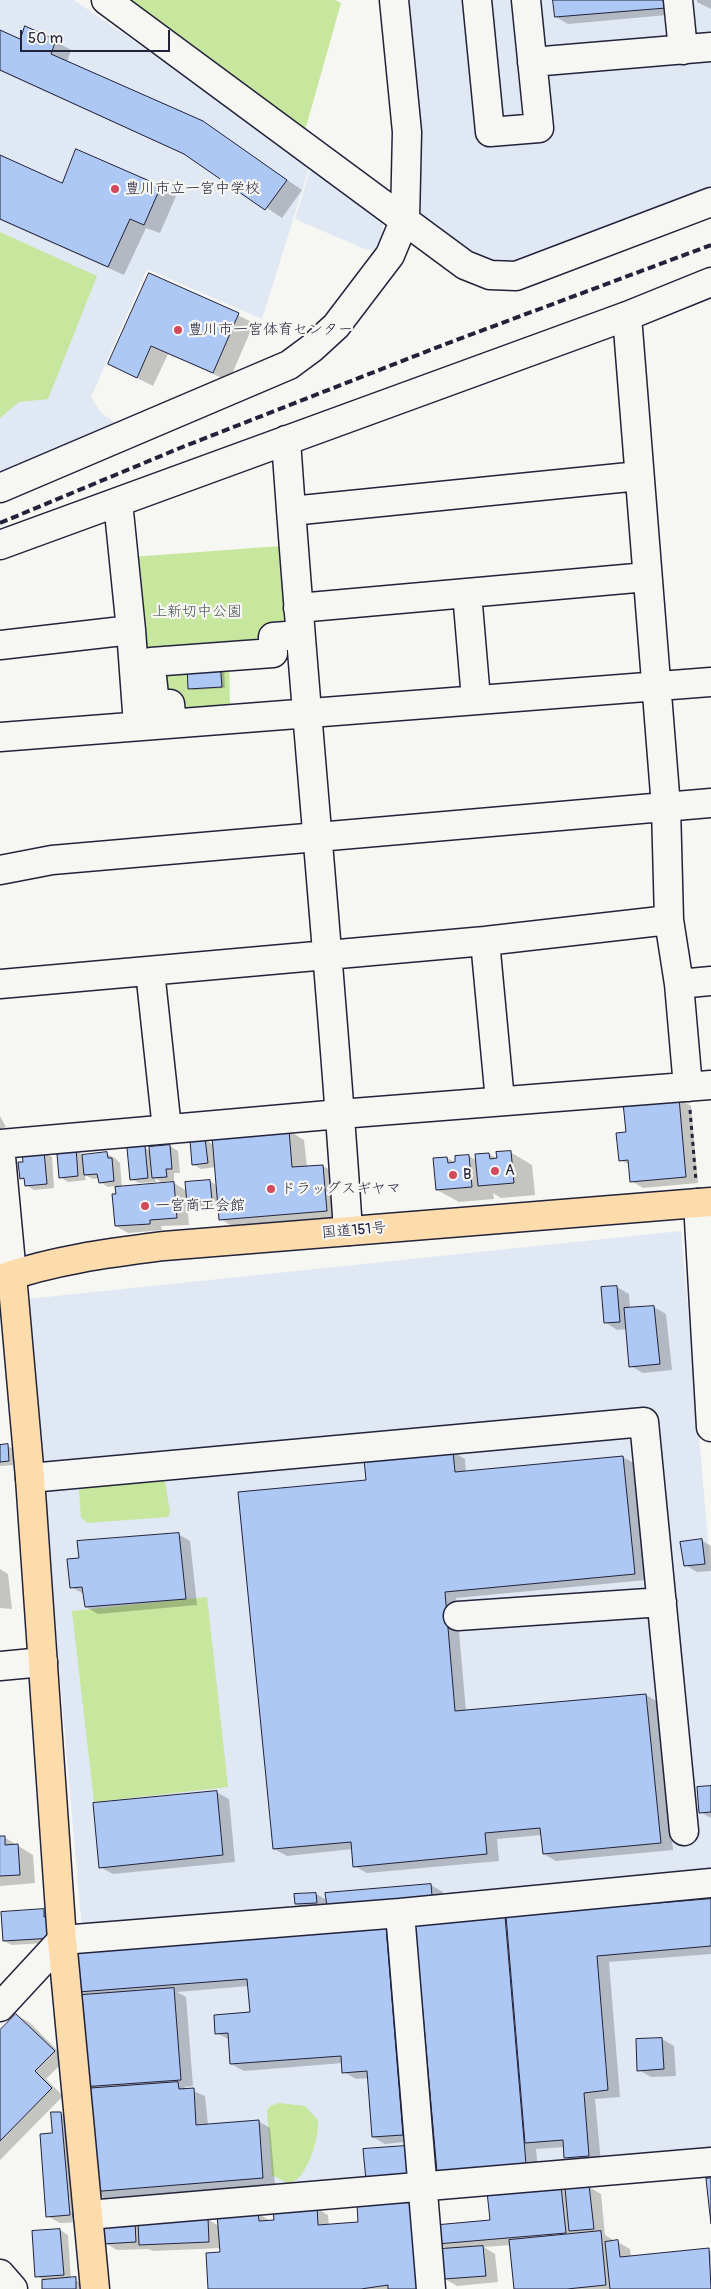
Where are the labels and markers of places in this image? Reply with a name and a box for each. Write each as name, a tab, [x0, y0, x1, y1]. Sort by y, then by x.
place label: 豊川市立一宮中学校	[125, 180, 260, 198]
marker: 豊川市立一宮中学校	[109, 183, 121, 195]
place label: 豊川市一宮体育センター	[188, 321, 353, 339]
marker: 豊川市一宮体育センター	[172, 324, 184, 336]
place label: A	[505, 1162, 515, 1180]
marker: A	[489, 1165, 501, 1177]
place label: B	[463, 1166, 471, 1184]
marker: B	[447, 1169, 459, 1181]
place label: ドラッグスギヤマ	[281, 1180, 401, 1198]
marker: ドラッグスギヤマ	[265, 1183, 277, 1195]
place label: 一宮商工会館	[155, 1197, 245, 1215]
marker: 一宮商工会館	[139, 1200, 151, 1212]

